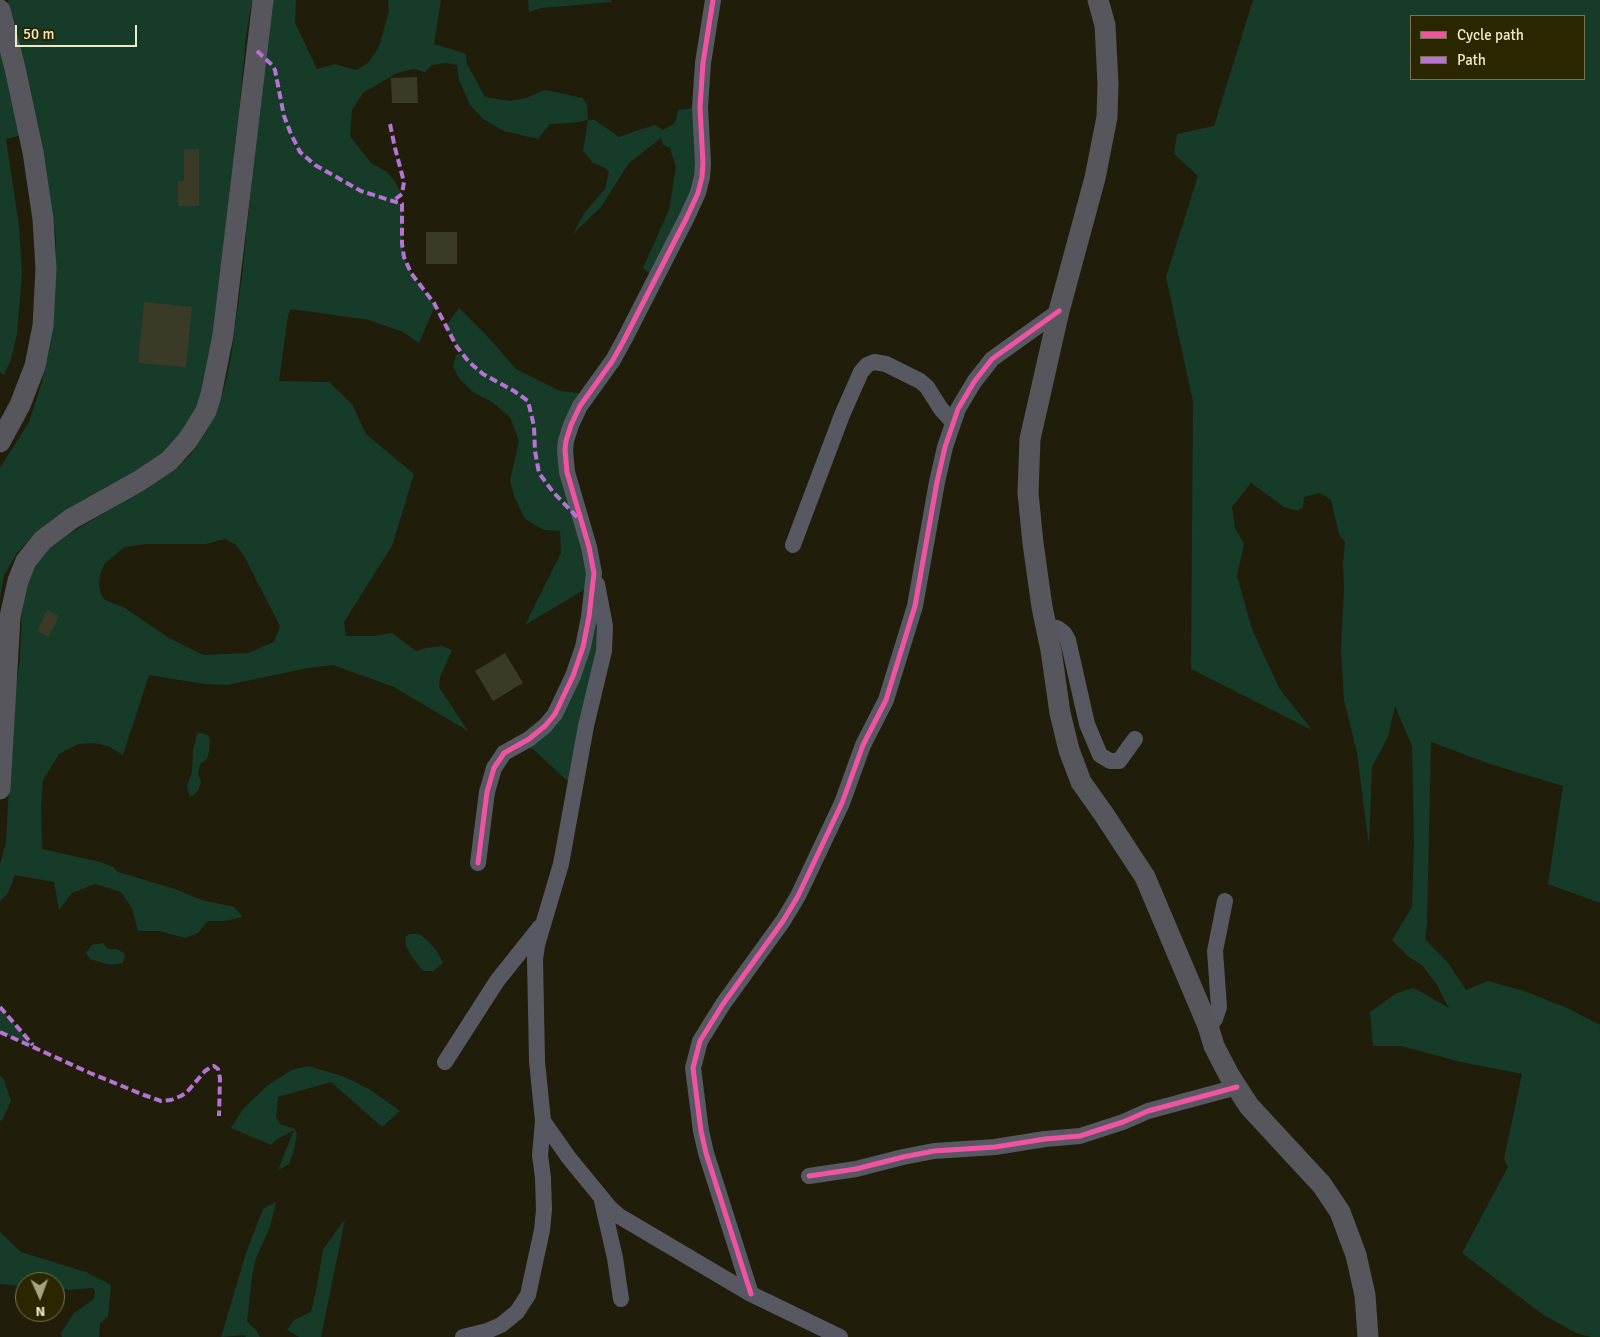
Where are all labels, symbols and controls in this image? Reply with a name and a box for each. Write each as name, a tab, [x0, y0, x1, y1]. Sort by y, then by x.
scale bar	[18, 15, 140, 47]
legend	[1410, 15, 1585, 80]
text: 50 m	[23, 25, 54, 43]
text: Cycle path	[1457, 26, 1524, 44]
text: Path	[1457, 51, 1486, 69]
north arrow	[15, 1272, 65, 1322]
text: N	[35, 1303, 46, 1320]

